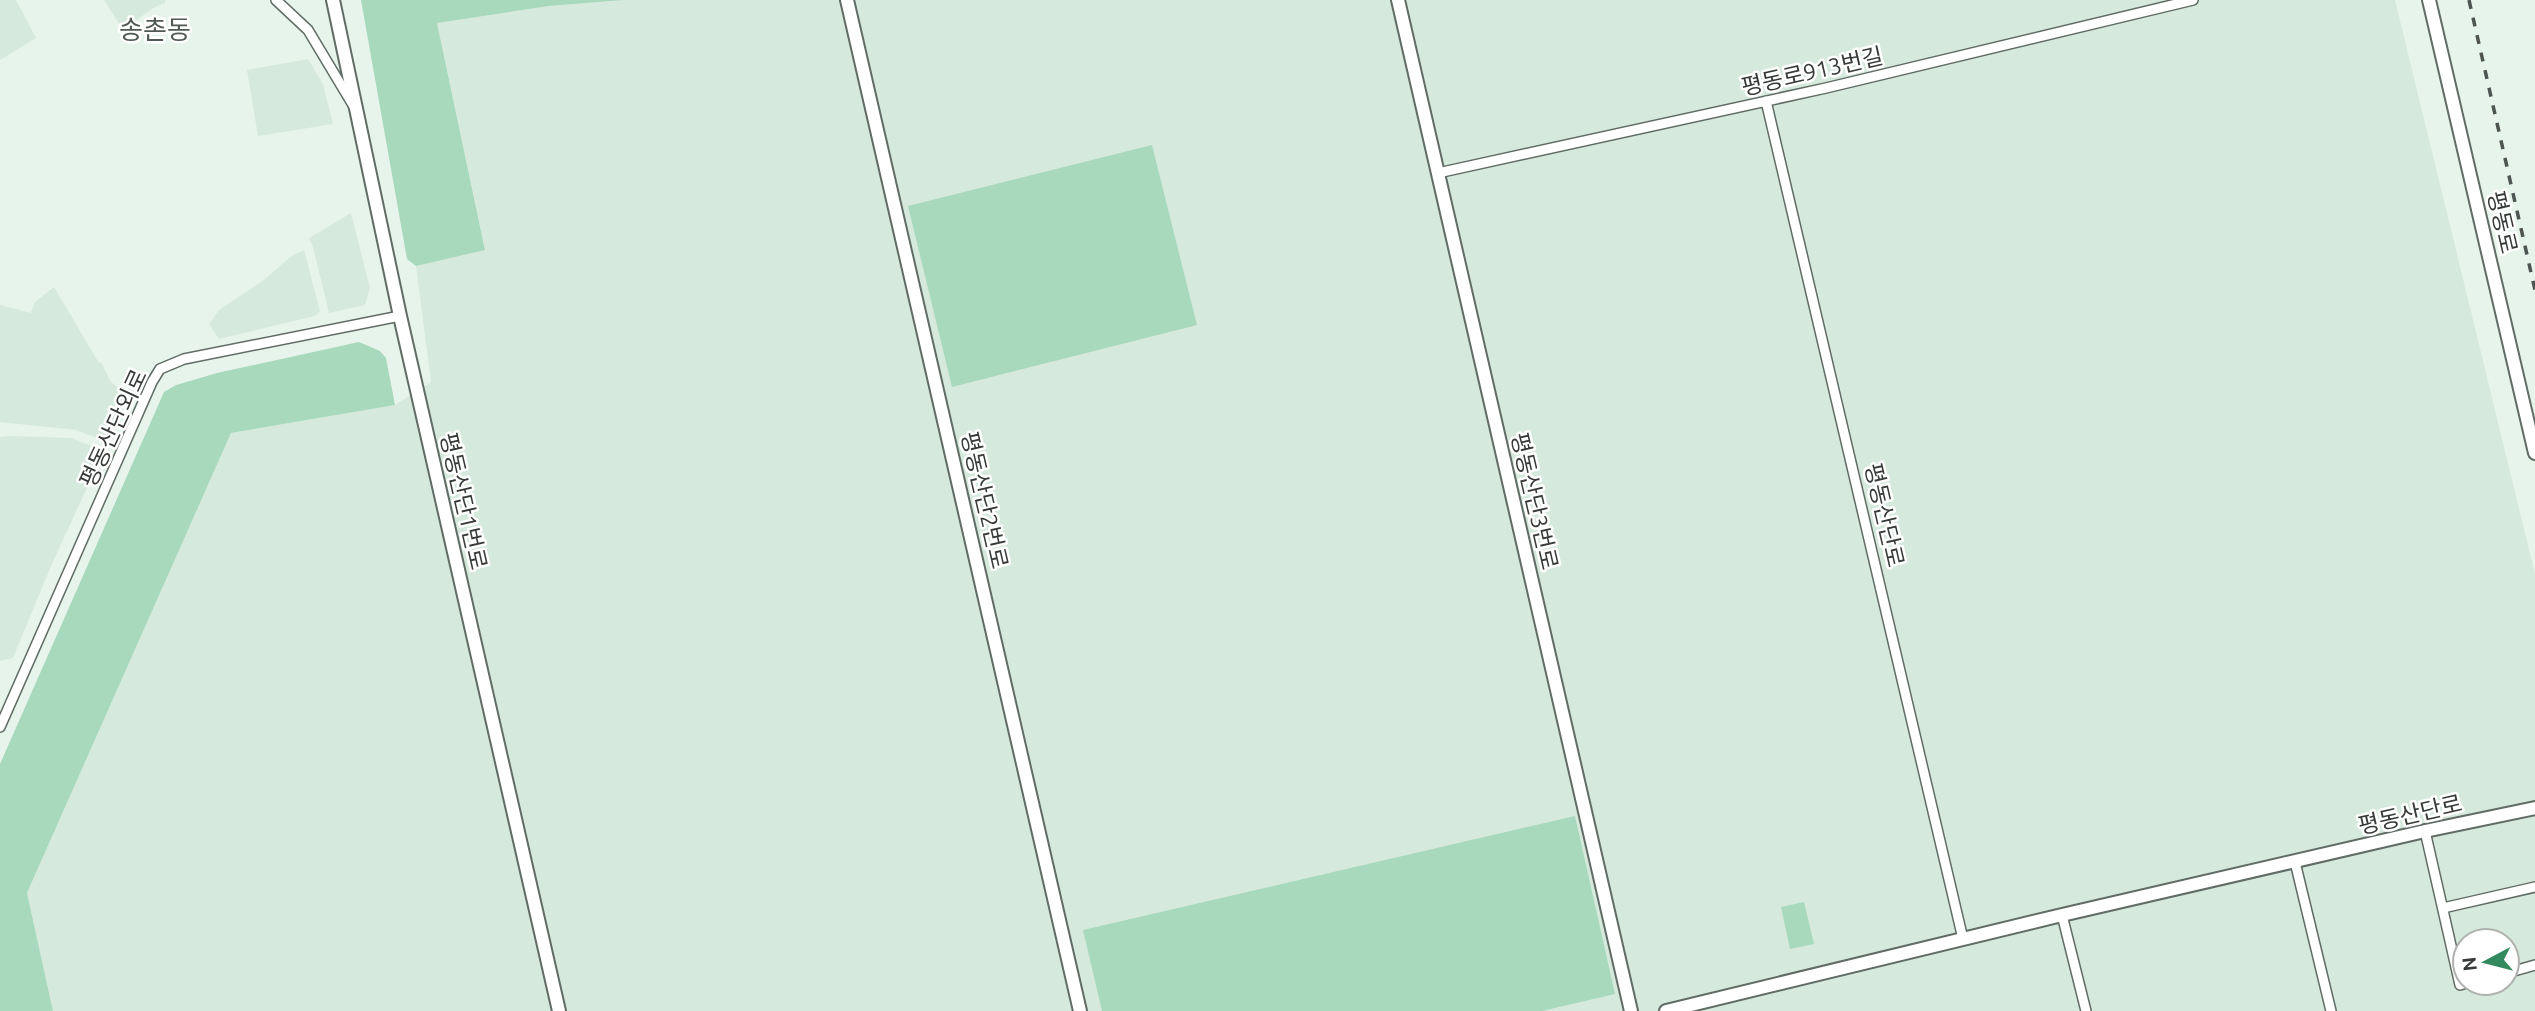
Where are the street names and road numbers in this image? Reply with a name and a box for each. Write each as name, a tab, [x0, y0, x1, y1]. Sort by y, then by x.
street label: 평동로913번길	[1739, 43, 1885, 99]
street label: 평동로	[2484, 188, 2522, 256]
street label: 평동산단외로	[75, 365, 151, 491]
street label: 평동산단2번로	[957, 429, 1013, 571]
street label: 평동산단1번로	[436, 430, 492, 572]
street label: 평동산단3번로	[1507, 430, 1563, 572]
street label: 평동산단로	[1861, 461, 1909, 569]
street label: 평동산단로	[2356, 790, 2464, 838]

